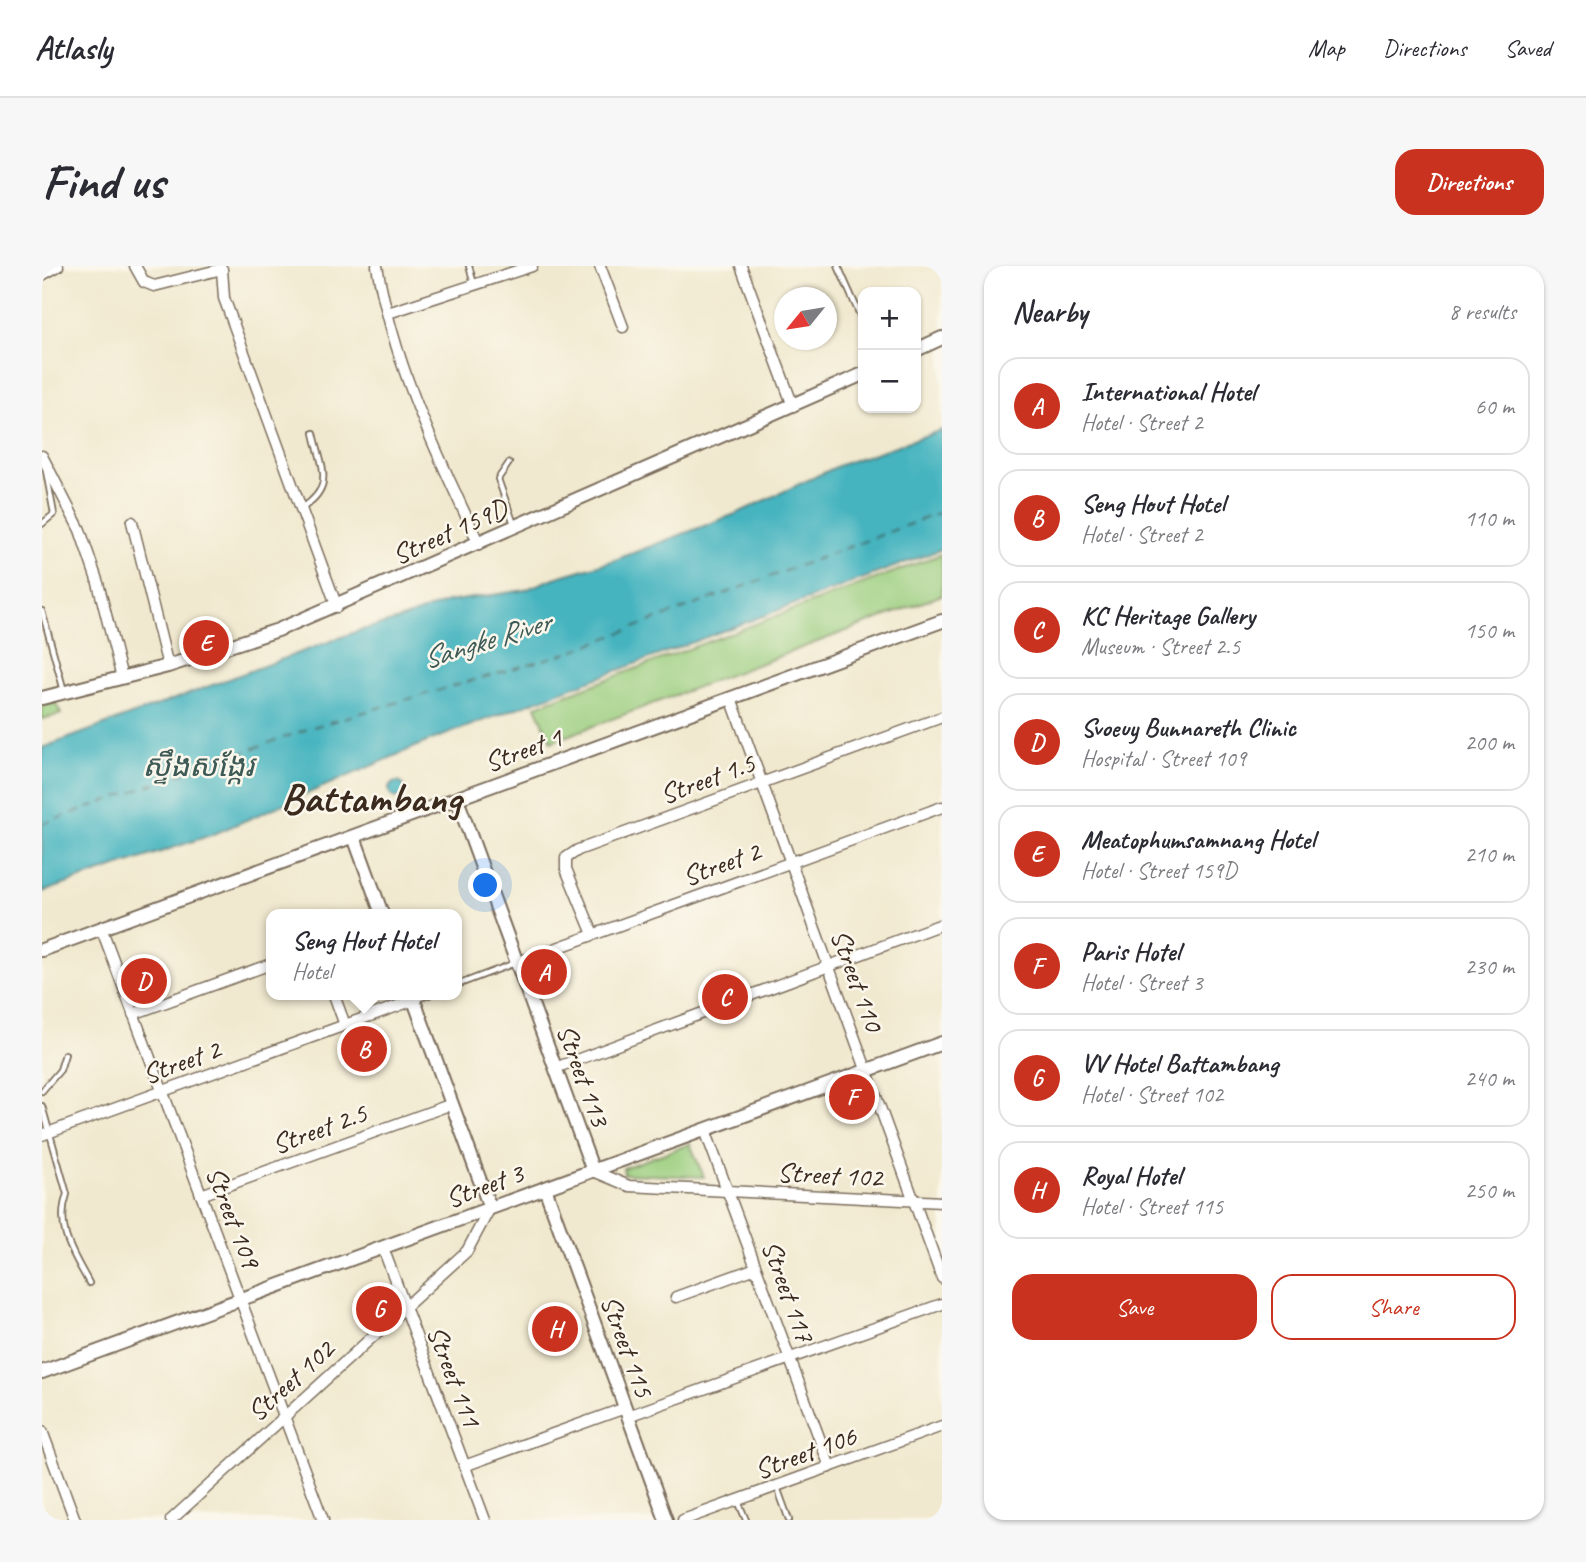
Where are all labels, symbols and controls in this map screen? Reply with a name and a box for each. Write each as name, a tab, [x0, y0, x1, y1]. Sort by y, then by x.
text: Atlasly	[35, 27, 112, 69]
text: Map	[1308, 33, 1345, 63]
text: Directions	[1383, 33, 1466, 63]
text: Saved	[1504, 33, 1551, 63]
button: Directions	[1395, 149, 1544, 215]
text: Find us	[42, 151, 164, 213]
north arrow	[774, 287, 837, 350]
map controls	[858, 287, 921, 413]
button: +	[858, 287, 921, 350]
text: Nearby	[1012, 293, 1088, 331]
text: 8 results	[1449, 297, 1516, 326]
button: −	[858, 350, 921, 413]
text: International Hotel	[1081, 375, 1255, 408]
text: A	[1031, 392, 1043, 421]
text: 60 m	[1475, 392, 1514, 421]
text: Hotel · Street 2	[1081, 408, 1203, 437]
text: Seng Hout Hotel	[1081, 487, 1225, 520]
street label: Street 159D	[386, 490, 515, 572]
text: B	[1031, 504, 1043, 533]
text: 110 m	[1465, 504, 1514, 533]
text: Hotel · Street 2	[1081, 520, 1203, 549]
text: KC Heritage Gallery	[1081, 599, 1255, 632]
water label: Sangke River	[417, 601, 559, 677]
text: C	[1032, 616, 1042, 645]
text: 150 m	[1465, 616, 1514, 645]
pin: E	[183, 617, 229, 669]
text: Museum · Street 2.5	[1081, 632, 1240, 661]
text: Svoeuy Bunnareth Clinic	[1081, 711, 1296, 744]
street label: Street 1	[479, 719, 568, 780]
text: D	[1030, 728, 1044, 757]
text: 200 m	[1465, 728, 1514, 757]
text: Hospital · Street 109	[1081, 744, 1246, 773]
street label: Street 1.5	[655, 745, 761, 812]
water label: ស្ទឹងសង្កែរ	[142, 747, 257, 785]
district label: Battambang	[281, 772, 465, 825]
text: Meatophumsamnang Hotel	[1081, 823, 1315, 856]
street label: Street 2	[677, 832, 767, 894]
text: E	[1031, 840, 1043, 869]
text: 210 m	[1465, 840, 1514, 869]
text: Hotel · Street 159D	[1081, 856, 1236, 885]
your location	[468, 868, 502, 902]
popup	[266, 909, 462, 1000]
text: Seng Hout Hotel	[292, 924, 436, 957]
street label: Street 110	[823, 925, 893, 1038]
text: Paris Hotel	[1081, 935, 1180, 968]
pin: A	[521, 946, 567, 998]
text: F	[1032, 952, 1042, 981]
text: 230 m	[1465, 952, 1514, 981]
pin: D	[121, 955, 167, 1007]
text: Hotel	[292, 957, 332, 986]
text: Hotel · Street 3	[1081, 968, 1203, 997]
pin: C	[702, 971, 748, 1023]
street label: Street 113	[549, 1020, 619, 1133]
pin: B	[341, 1023, 387, 1075]
street label: Street 2	[137, 1030, 227, 1092]
text: VV Hotel Battambang	[1081, 1047, 1278, 1080]
text: G	[1031, 1064, 1043, 1093]
text: 240 m	[1465, 1064, 1514, 1093]
pin: F	[829, 1071, 875, 1123]
text: Hotel · Street 102	[1081, 1080, 1223, 1109]
street label: Street 2.5	[267, 1095, 373, 1162]
street label: Street 3	[440, 1154, 530, 1216]
street label: Street 102	[776, 1154, 886, 1195]
text: Royal Hotel	[1081, 1159, 1181, 1192]
street label: Street 109	[198, 1162, 270, 1275]
text: H	[1030, 1176, 1044, 1205]
text: 250 m	[1465, 1176, 1514, 1205]
text: Hotel · Street 115	[1081, 1192, 1223, 1221]
street label: Street 117	[754, 1236, 824, 1348]
button: Save	[1012, 1274, 1257, 1340]
button: Share	[1271, 1274, 1516, 1340]
pin: G	[356, 1283, 402, 1335]
street label: Street 115	[593, 1291, 663, 1403]
pin: H	[532, 1303, 578, 1355]
street label: Street 111	[419, 1321, 490, 1433]
street label: Street 102	[239, 1330, 343, 1429]
street label: Street 106	[750, 1417, 862, 1487]

